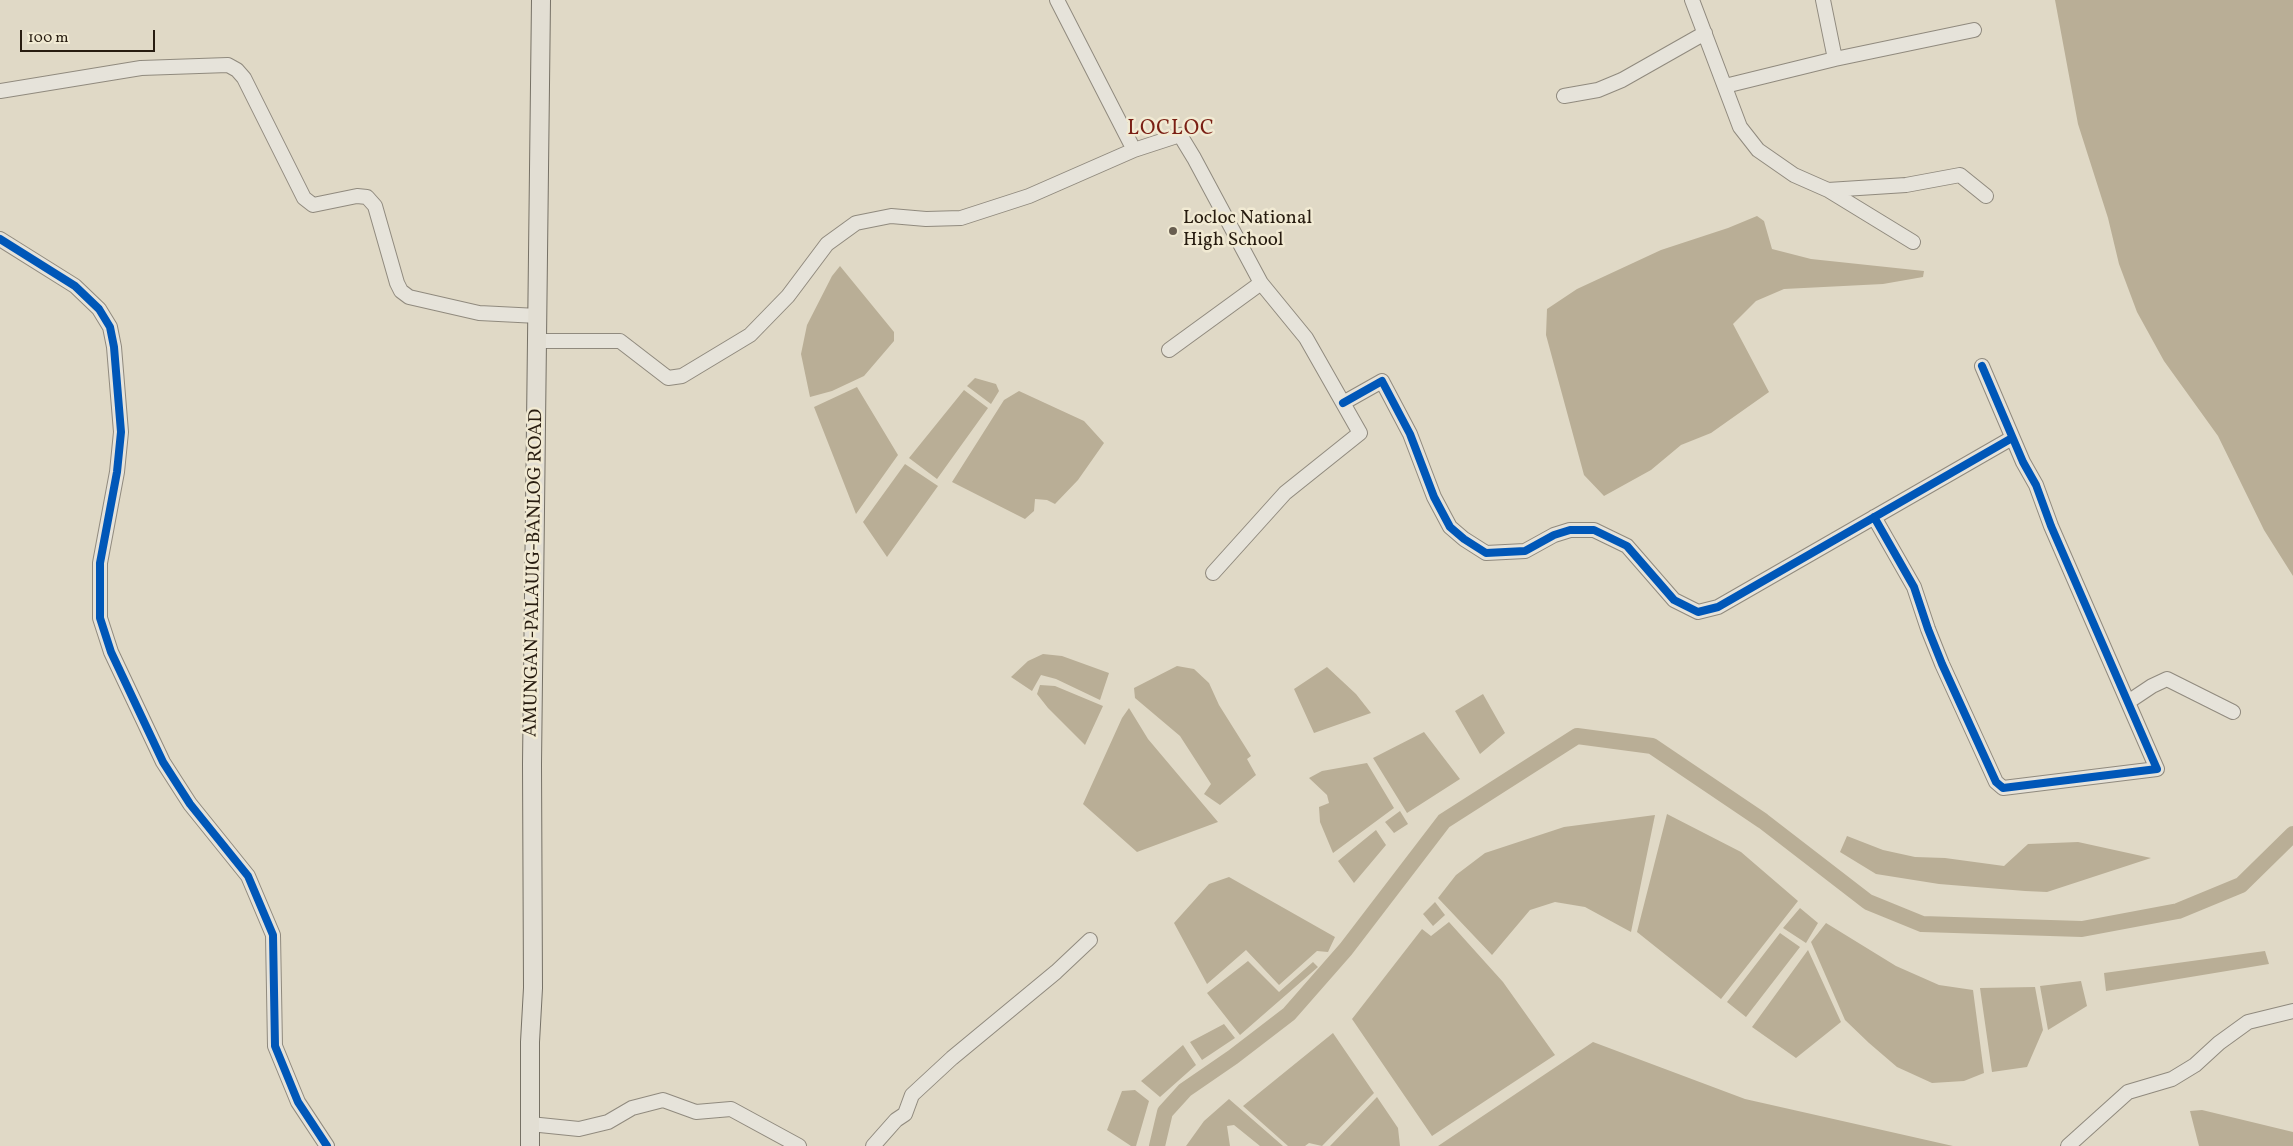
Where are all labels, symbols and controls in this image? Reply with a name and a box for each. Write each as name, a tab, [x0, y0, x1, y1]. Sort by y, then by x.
scale bar	[22, 20, 158, 52]
text: 100 m	[28, 28, 68, 49]
district label: LOCLOC	[1126, 117, 1216, 143]
place label: Locloc National High School	[1183, 209, 1312, 253]
marker: Locloc National High School	[1167, 225, 1179, 237]
street label: AMUNGAN-PALAUIG-BANLOG ROAD	[521, 409, 549, 737]

